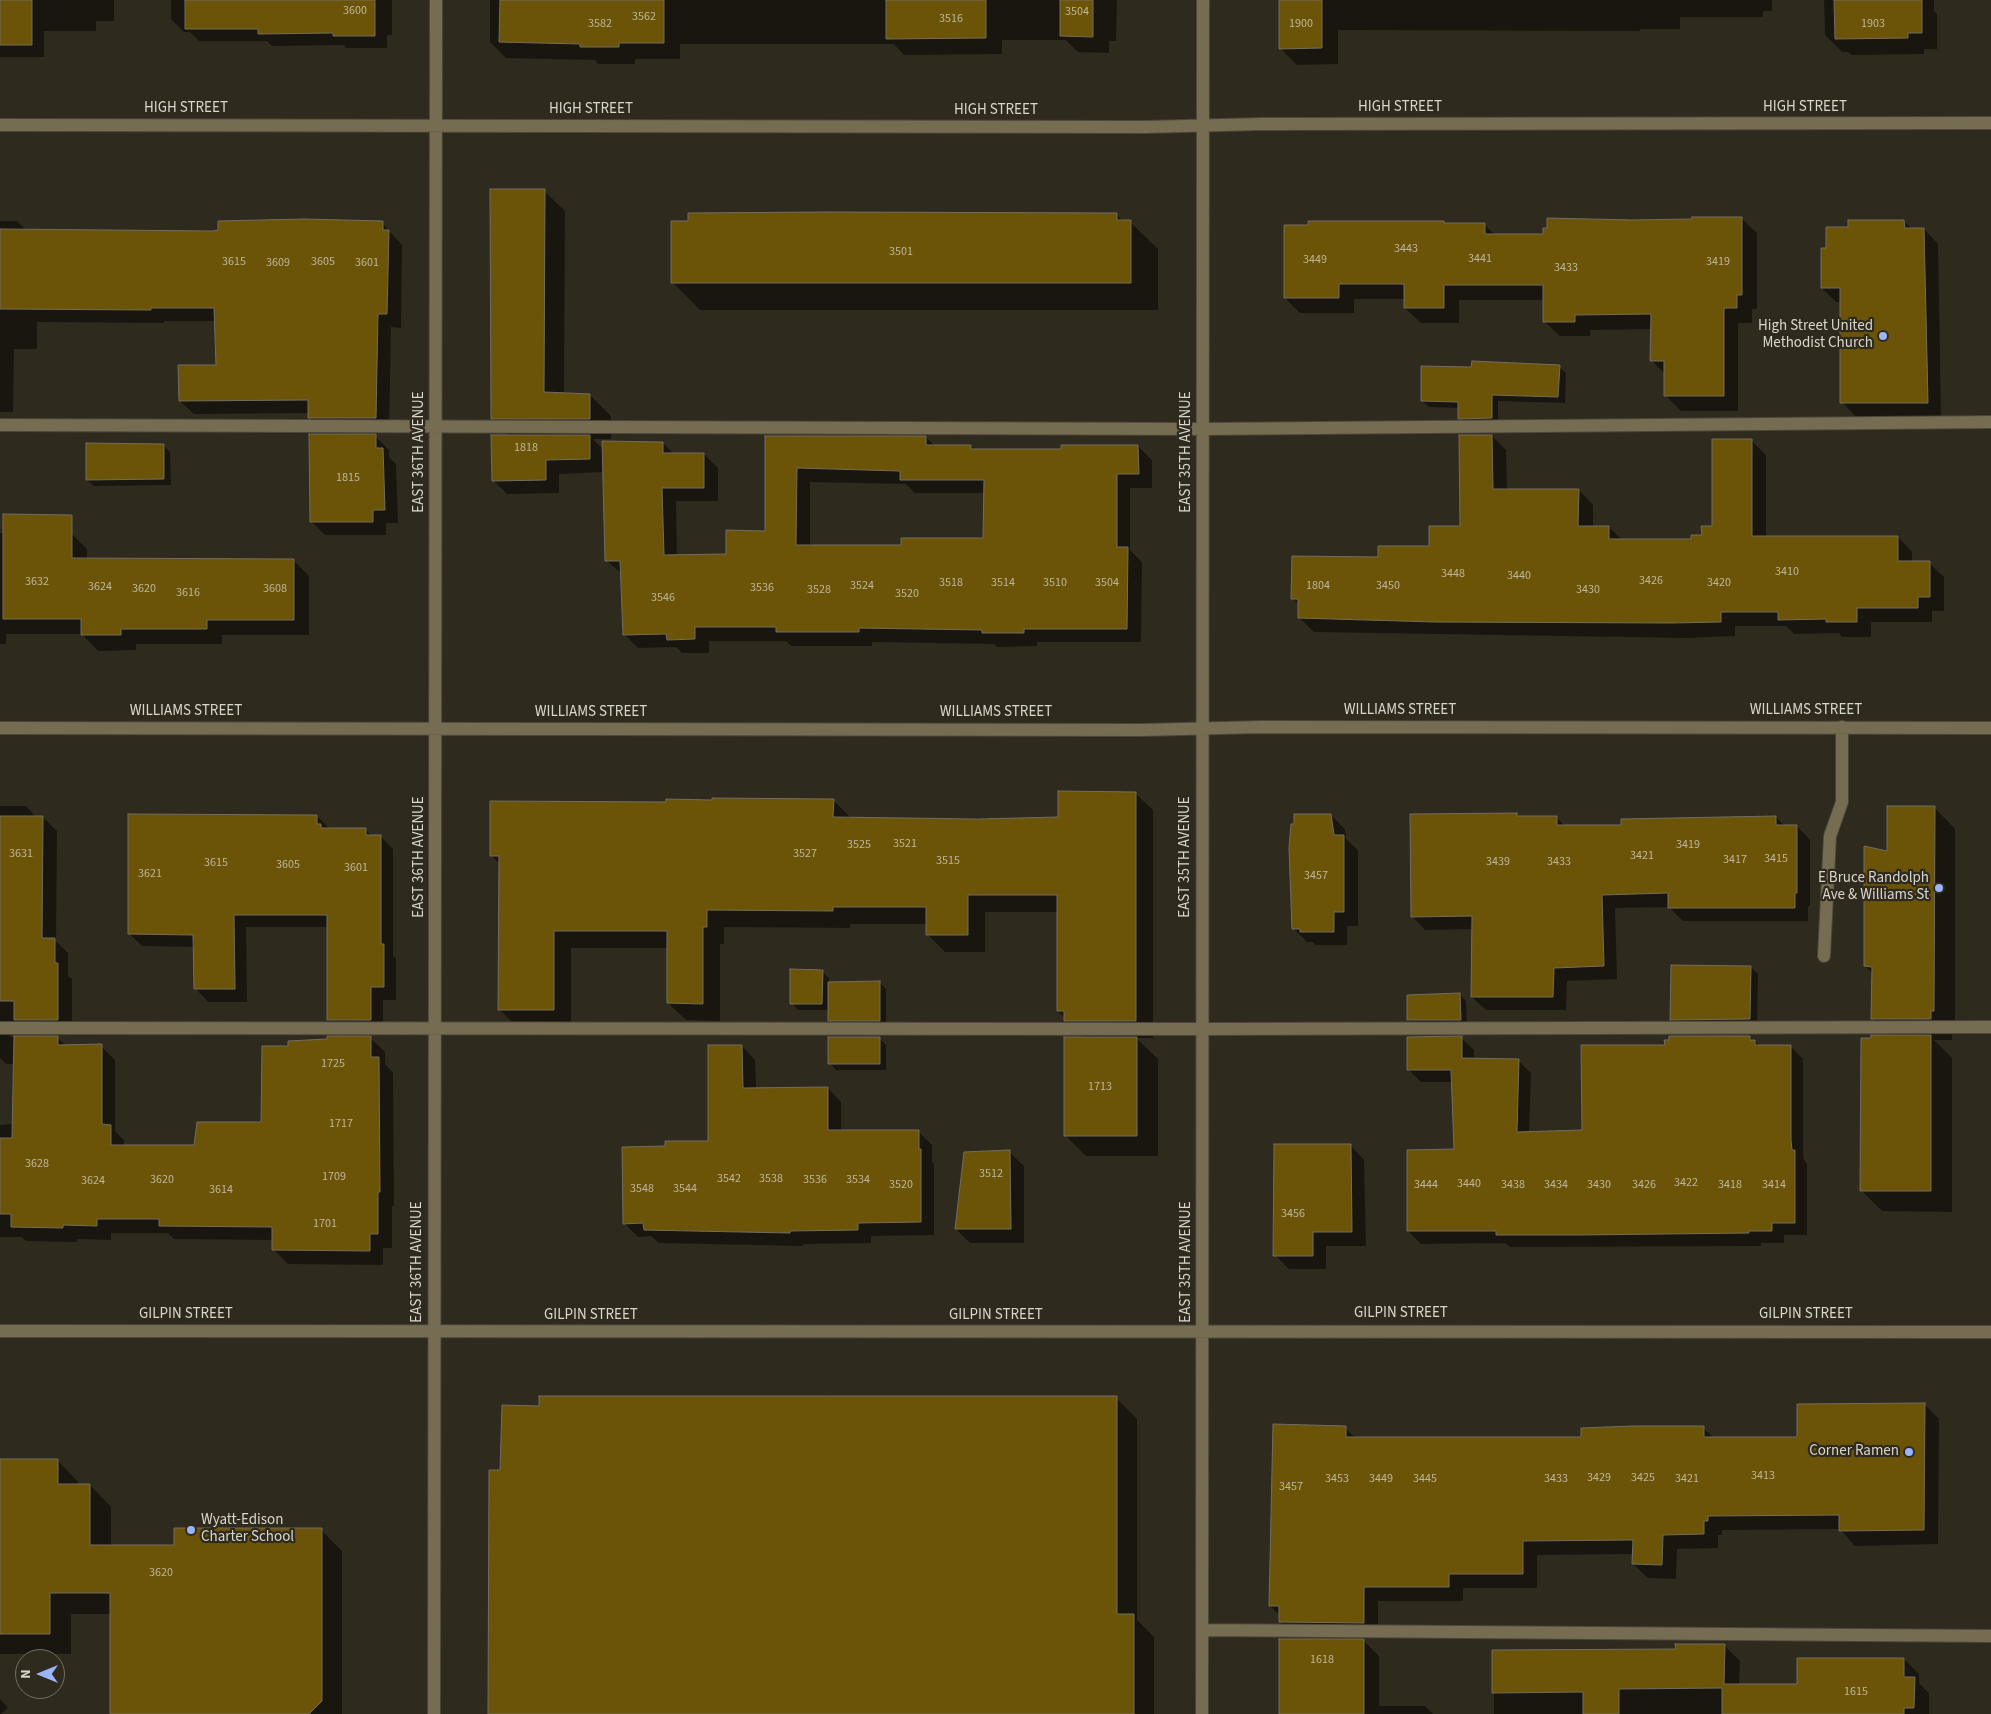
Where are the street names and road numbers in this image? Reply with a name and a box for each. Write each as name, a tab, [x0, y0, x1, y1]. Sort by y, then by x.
street label: HIGH STREET	[1358, 99, 1442, 117]
street label: HIGH STREET	[1763, 99, 1847, 117]
street label: HIGH STREET	[144, 100, 228, 118]
street label: HIGH STREET	[549, 101, 633, 119]
street label: HIGH STREET	[954, 102, 1038, 120]
street label: EAST 36TH AVENUE	[411, 391, 429, 513]
street label: EAST 35TH AVENUE	[1178, 391, 1196, 513]
street label: WILLIAMS STREET	[1344, 702, 1456, 720]
street label: WILLIAMS STREET	[1750, 702, 1862, 720]
street label: WILLIAMS STREET	[130, 703, 242, 721]
street label: WILLIAMS STREET	[535, 704, 647, 722]
street label: WILLIAMS STREET	[940, 704, 1052, 722]
street label: EAST 36TH AVENUE	[411, 796, 429, 918]
street label: EAST 35TH AVENUE	[1177, 796, 1195, 918]
street label: EAST 36TH AVENUE	[409, 1201, 427, 1323]
street label: EAST 35TH AVENUE	[1178, 1201, 1196, 1323]
street label: GILPIN STREET	[1354, 1305, 1448, 1323]
street label: GILPIN STREET	[139, 1306, 233, 1324]
street label: GILPIN STREET	[1759, 1306, 1853, 1324]
street label: GILPIN STREET	[544, 1307, 638, 1325]
street label: GILPIN STREET	[949, 1307, 1043, 1325]

